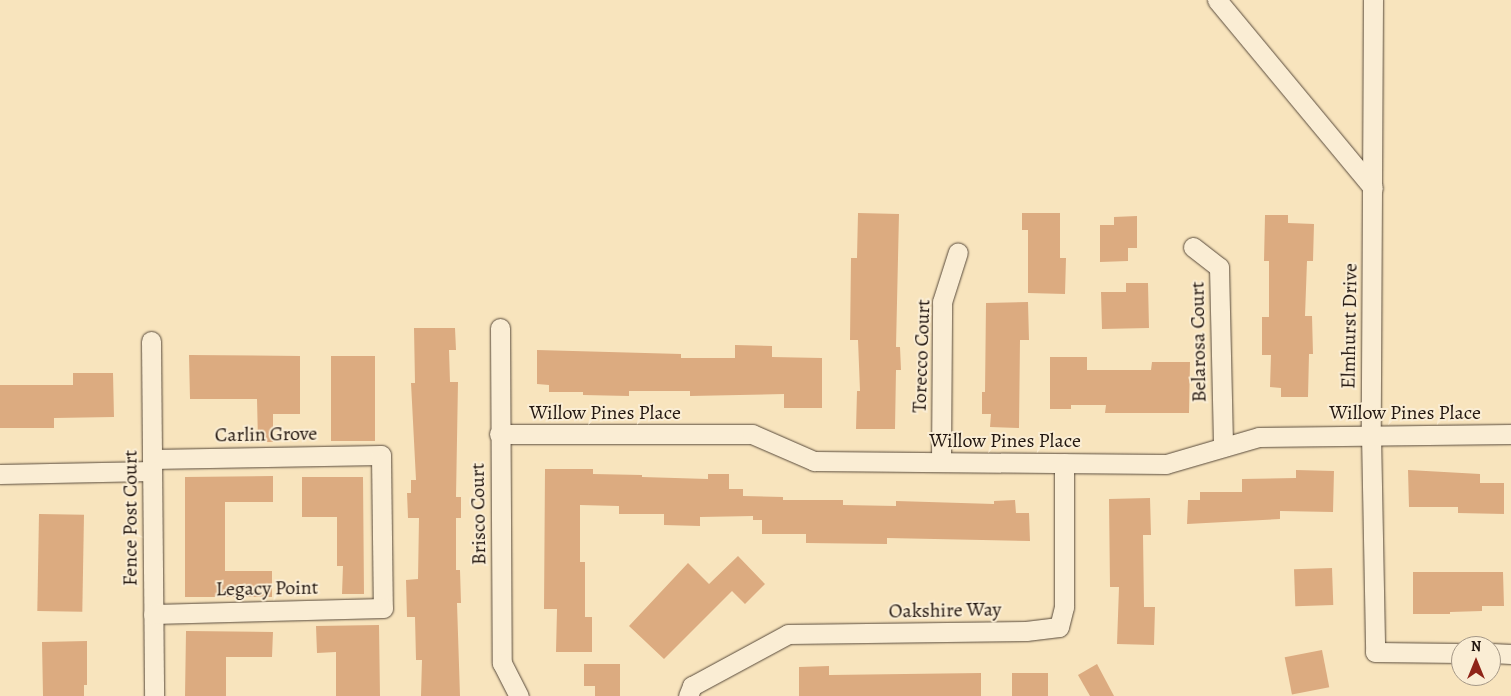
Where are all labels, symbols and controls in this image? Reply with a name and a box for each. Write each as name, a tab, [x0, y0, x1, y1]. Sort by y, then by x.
street label: Elmhurst Drive	[1336, 263, 1362, 389]
street label: Belarosa Court	[1185, 281, 1211, 403]
street label: Torecco Court	[907, 299, 935, 413]
street label: Willow Pines Place	[529, 400, 681, 424]
street label: Willow Pines Place	[1329, 400, 1481, 424]
street label: Carlin Grove	[215, 421, 317, 447]
street label: Willow Pines Place	[929, 428, 1081, 452]
street label: Fence Post Court	[118, 450, 142, 586]
street label: Brisco Court	[465, 463, 491, 565]
street label: Legacy Point	[215, 575, 319, 601]
street label: Oakshire Way	[888, 597, 1002, 623]
north arrow	[1451, 636, 1501, 686]
text: N	[1471, 637, 1481, 656]

